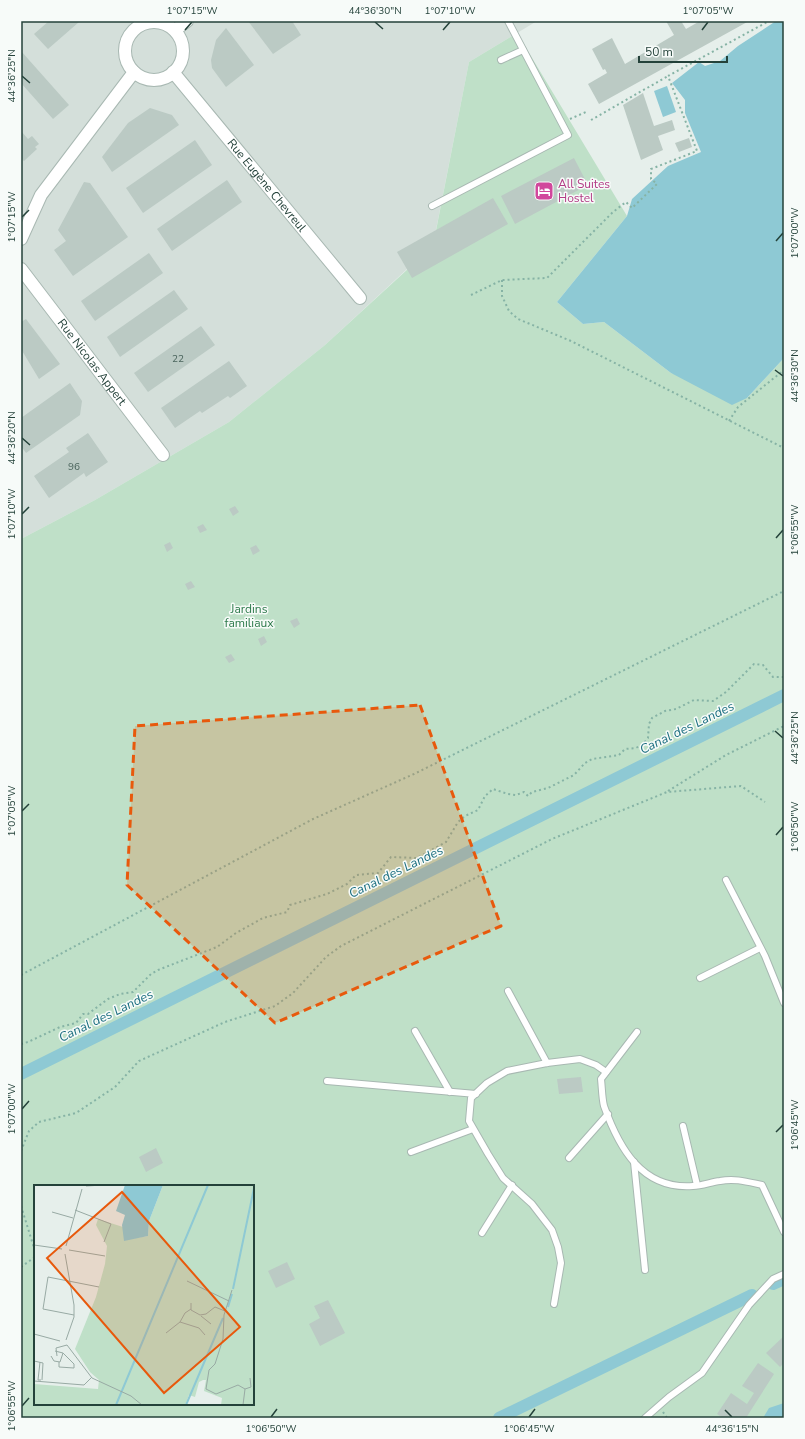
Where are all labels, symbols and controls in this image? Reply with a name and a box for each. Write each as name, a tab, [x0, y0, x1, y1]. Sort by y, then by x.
text: 1°07'15"W	[167, 4, 217, 18]
text: 44°36'30"N	[348, 4, 402, 18]
text: 1°07'10"W	[425, 4, 475, 18]
text: 1°07'05"W	[683, 4, 733, 18]
scale bar	[639, 38, 727, 64]
text: 50 m	[645, 44, 673, 60]
text: 44°36'25"N	[5, 49, 19, 103]
street label: Rue Eugène Chevreul	[224, 135, 310, 235]
place label: All Suites Hostel	[558, 176, 610, 206]
hotel icon: All Suites Hostel	[533, 180, 555, 202]
text: 1°07'15"W	[5, 192, 19, 242]
text: 1°07'00"W	[788, 208, 802, 258]
street label: Rue Nicolas Appert	[54, 315, 131, 409]
text: 44°36'30"N	[788, 349, 802, 403]
house number: 22	[172, 352, 184, 366]
text: 44°36'20"N	[5, 411, 19, 465]
house number: 96	[68, 460, 80, 474]
text: 1°07'10"W	[5, 489, 19, 539]
text: 1°06'55"W	[788, 505, 802, 555]
park label: Jardins familiaux	[224, 601, 274, 631]
water label: Canal des Landes	[637, 697, 737, 759]
text: 44°36'25"N	[788, 711, 802, 765]
text: 1°07'05"W	[5, 786, 19, 836]
text: 1°06'50"W	[788, 802, 802, 852]
water label: Canal des Landes	[346, 841, 446, 903]
water label: Canal des Landes	[56, 985, 156, 1047]
text: 1°07'00"W	[5, 1084, 19, 1134]
text: 1°06'45"W	[788, 1100, 802, 1150]
inset map	[34, 1185, 254, 1405]
text: 1°06'55"W	[5, 1381, 19, 1431]
text: 1°06'50"W	[246, 1422, 296, 1436]
text: 1°06'45"W	[504, 1422, 554, 1436]
text: 44°36'15"N	[705, 1422, 759, 1436]

